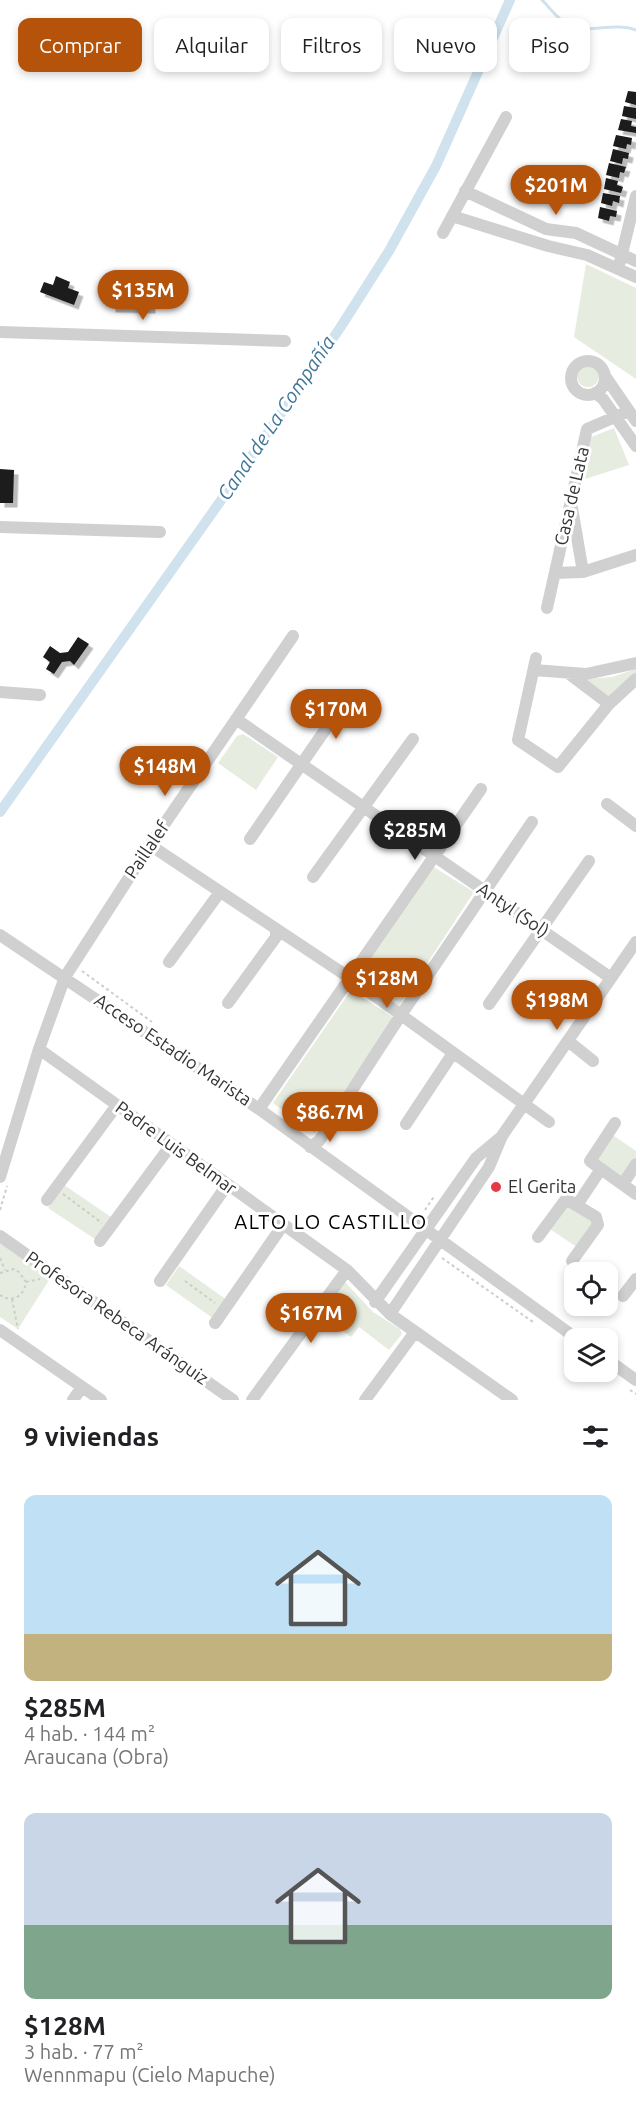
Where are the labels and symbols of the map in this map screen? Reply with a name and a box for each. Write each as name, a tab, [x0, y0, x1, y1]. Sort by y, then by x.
pin: $201M	[514, 165, 598, 216]
pin: $135M	[101, 270, 185, 321]
water label: Canal de La Compañía	[212, 331, 339, 504]
street label: Casa de Lata	[550, 444, 592, 547]
pin: $170M	[294, 689, 378, 740]
pin: $148M	[123, 746, 207, 797]
pin: $285M	[373, 810, 457, 861]
street label: Paillalef	[120, 817, 173, 882]
street label: Antyl (Sol)	[473, 878, 553, 941]
pin: $128M	[345, 958, 429, 1009]
pin: $198M	[515, 980, 599, 1031]
street label: Acceso Estadio Marista	[91, 989, 256, 1109]
pin: $86.7M	[281, 1092, 379, 1143]
street label: Padre Luis Belmar	[112, 1097, 241, 1198]
place label: El Gerita	[508, 1176, 576, 1196]
marker: El Gerita	[489, 1180, 503, 1194]
district label: ALTO LO CASTILLO	[234, 1210, 428, 1233]
street label: Profesora Rebeca Aránguiz	[23, 1246, 213, 1388]
pin: $167M	[269, 1293, 353, 1344]

